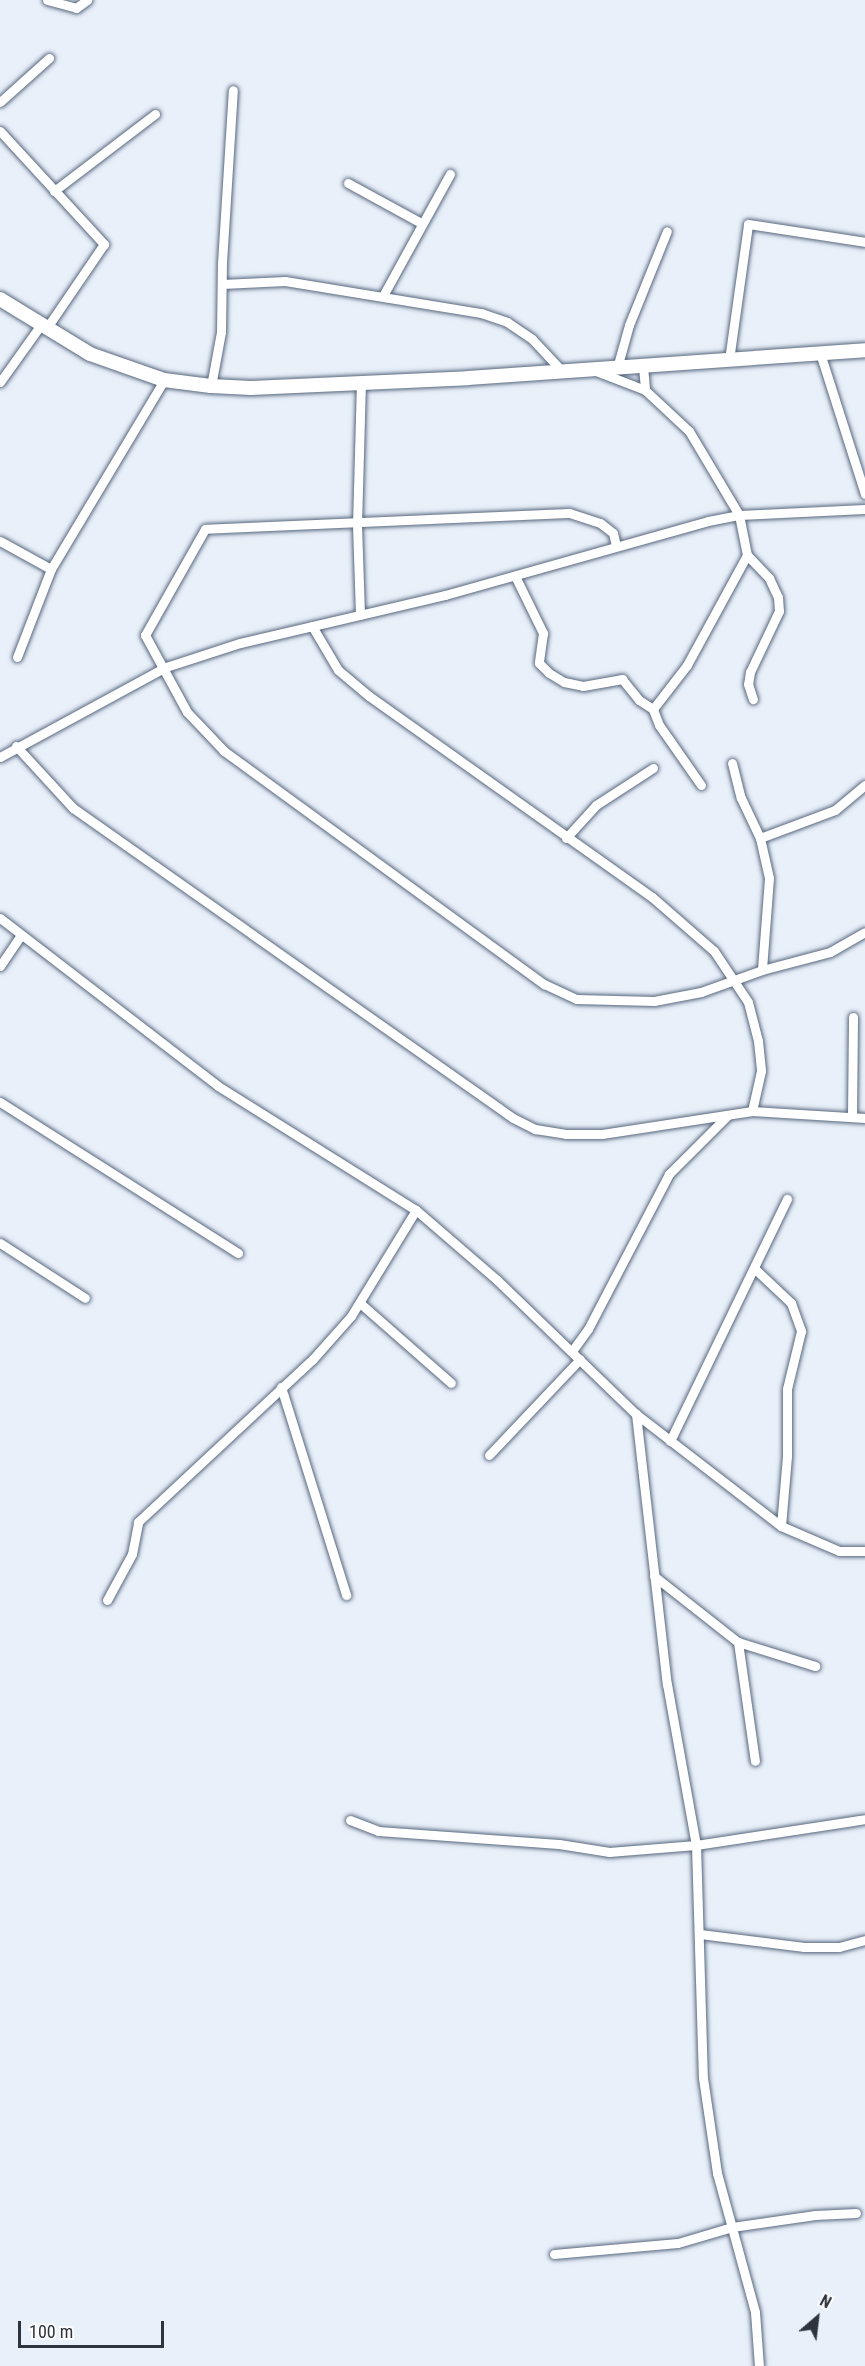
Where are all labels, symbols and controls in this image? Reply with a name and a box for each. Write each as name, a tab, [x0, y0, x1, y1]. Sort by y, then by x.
north arrow	[787, 2288, 847, 2348]
text: N	[817, 2291, 834, 2312]
scale bar	[21, 2309, 166, 2347]
text: 100 m	[29, 2321, 73, 2342]

